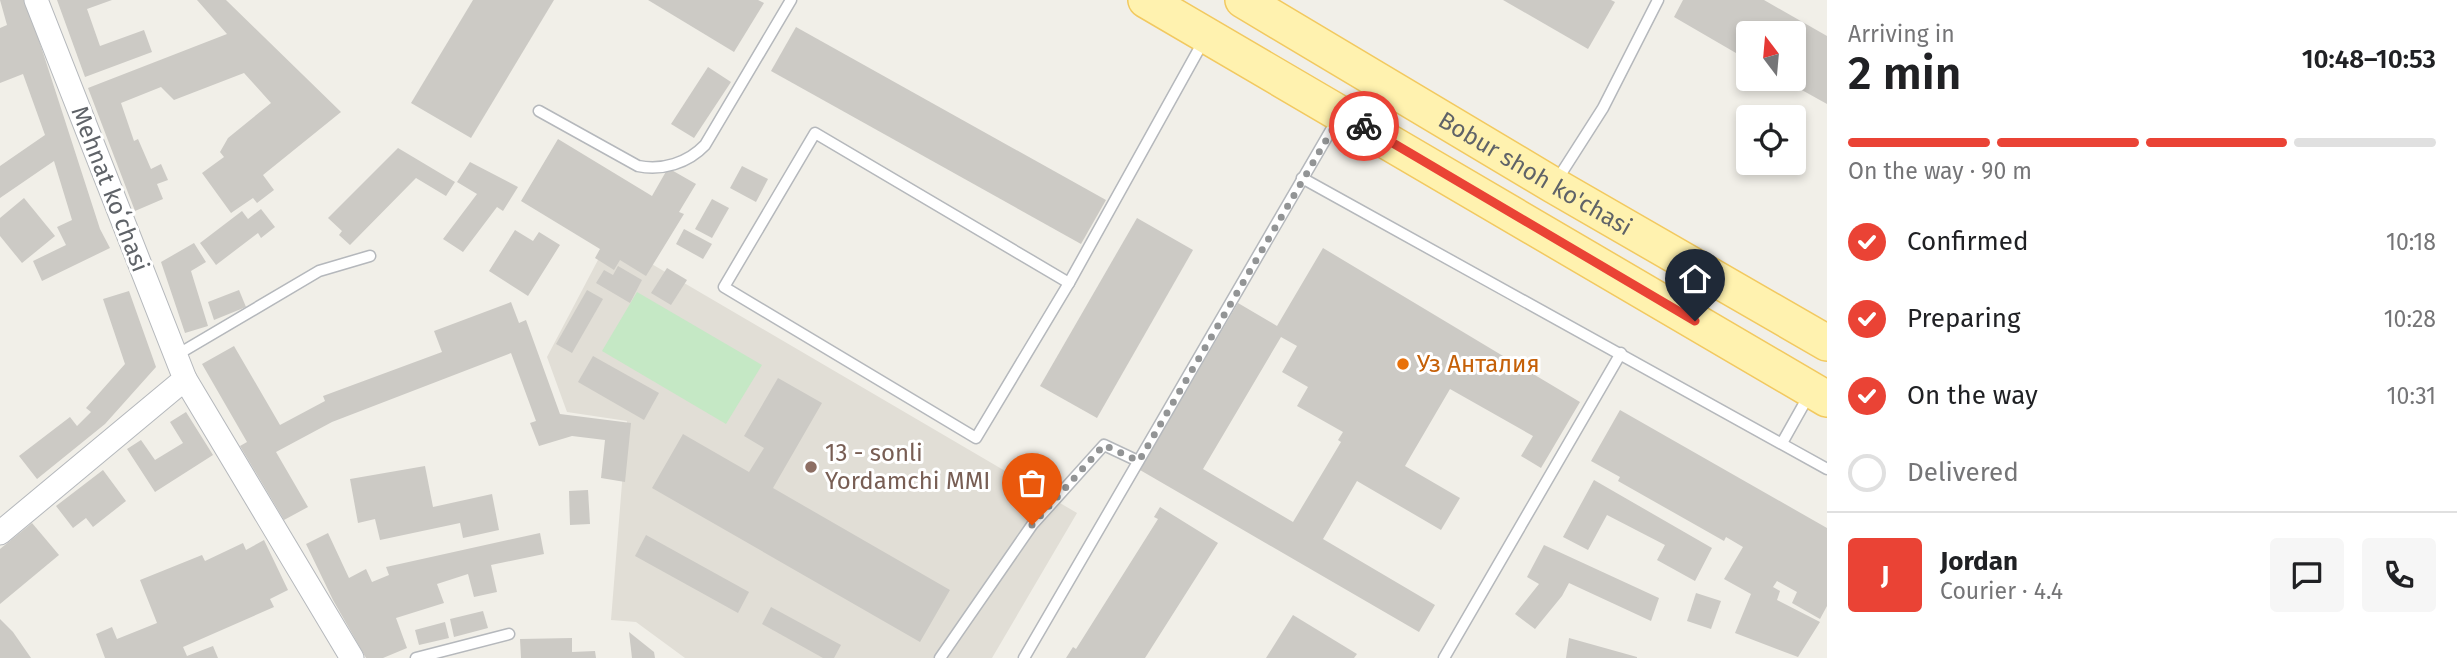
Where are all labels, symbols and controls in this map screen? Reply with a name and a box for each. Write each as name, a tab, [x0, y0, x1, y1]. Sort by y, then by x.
text: Arriving in	[1848, 20, 1955, 48]
north arrow	[1736, 21, 1806, 91]
map controls	[1736, 21, 1806, 175]
text: 10:48–10:53	[2302, 44, 2436, 75]
text: 2 min	[1848, 46, 1961, 101]
courier	[1329, 91, 1399, 161]
street label: Mehnat koʻchasi	[66, 102, 154, 276]
button: locate	[1736, 105, 1806, 175]
street label: Bobur shoh ko'chasi	[1434, 106, 1637, 241]
icon: bike	[1345, 107, 1383, 145]
text: On the way · 90 m	[1848, 157, 2032, 185]
icon: check	[1848, 223, 1886, 261]
text: Confirmed	[1907, 226, 2028, 257]
text: 10:18	[2386, 228, 2436, 256]
pin	[1665, 249, 1725, 321]
icon: home	[1676, 260, 1714, 298]
icon: check	[1848, 300, 1886, 338]
text: Preparing	[1907, 303, 2020, 334]
text: 10:28	[2384, 305, 2436, 333]
place label: Уз Анталия	[1417, 350, 1540, 378]
marker: Уз Анталия	[1395, 356, 1411, 372]
icon: check	[1848, 377, 1886, 415]
text: On the way	[1907, 380, 2038, 411]
text: 10:31	[2387, 382, 2436, 410]
place label: 13 - sonli Yordamchi MMI	[825, 439, 990, 495]
pin	[1002, 453, 1062, 525]
text: Delivered	[1907, 457, 2019, 488]
marker: 13 - sonli Yordamchi MMI	[803, 459, 819, 475]
icon: bag	[1013, 464, 1051, 502]
button: chat	[2270, 538, 2344, 612]
button: phone	[2362, 538, 2436, 612]
text: Jordan	[1940, 546, 2018, 577]
text: J	[1881, 560, 1889, 591]
text: Courier · 4.4	[1940, 577, 2063, 605]

